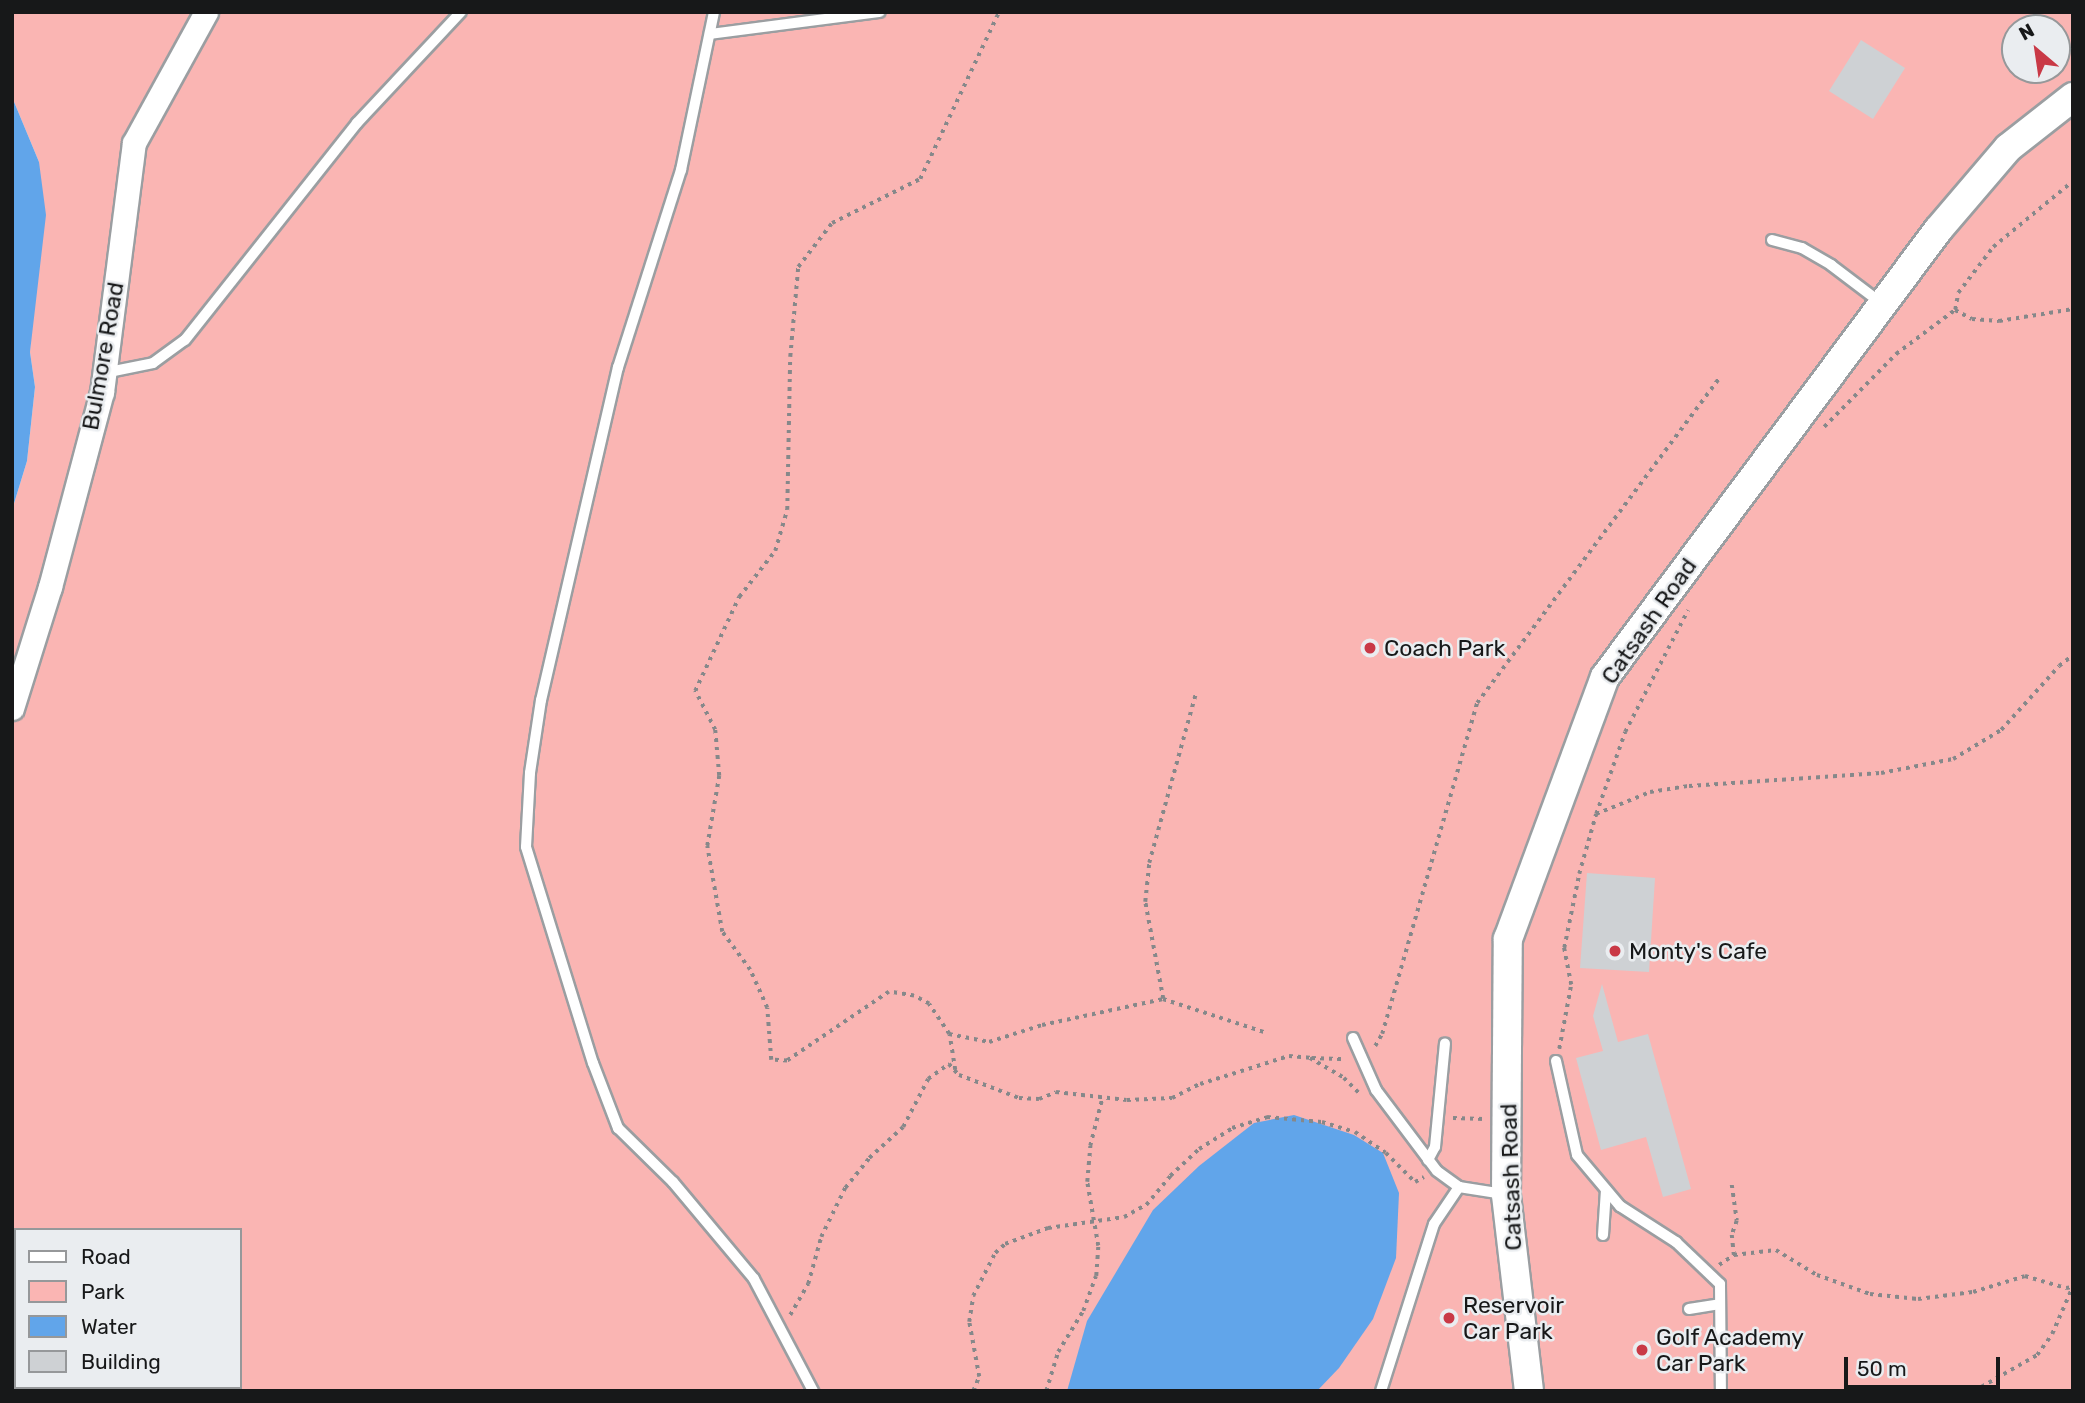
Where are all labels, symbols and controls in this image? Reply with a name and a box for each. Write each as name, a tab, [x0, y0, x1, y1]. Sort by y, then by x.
north arrow	[2001, 14, 2071, 84]
text: N	[2015, 19, 2038, 45]
street label: Bulmore Road	[76, 280, 130, 432]
street label: Catsash Road	[1595, 553, 1703, 689]
place label: Coach Park	[1384, 634, 1505, 662]
marker: Coach Park	[1362, 640, 1378, 656]
place label: Monty's Cafe	[1629, 937, 1767, 965]
marker: Monty's Cafe	[1607, 943, 1623, 959]
street label: Catsash Road	[1495, 1103, 1527, 1251]
legend	[14, 1228, 242, 1389]
text: Road	[81, 1244, 131, 1269]
text: Park	[81, 1279, 125, 1304]
place label: Reservoir Car Park	[1463, 1291, 1564, 1345]
marker: Reservoir Car Park	[1441, 1310, 1457, 1326]
text: Water	[81, 1314, 137, 1339]
place label: Golf Academy Car Park	[1656, 1323, 1805, 1377]
marker: Golf Academy Car Park	[1634, 1342, 1650, 1358]
scale bar	[1847, 1344, 2003, 1388]
text: Building	[81, 1349, 161, 1374]
text: 50 m	[1857, 1356, 1907, 1381]

